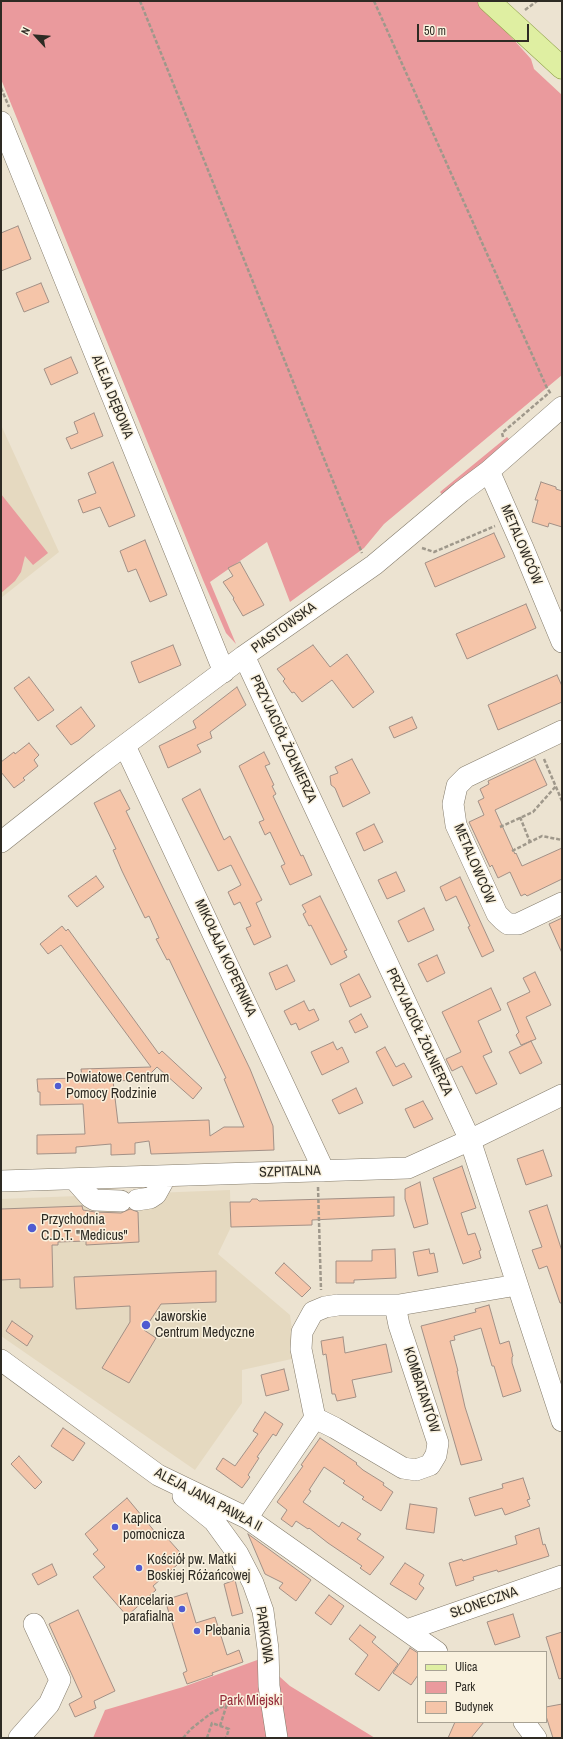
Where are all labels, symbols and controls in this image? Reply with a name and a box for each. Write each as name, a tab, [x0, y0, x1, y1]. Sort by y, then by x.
north arrow	[16, 16, 56, 56]
scale bar	[419, 16, 531, 42]
text: 50 m	[424, 23, 446, 39]
text: N	[17, 25, 33, 37]
street label: ALEJA DĘBOWA	[88, 353, 136, 441]
street label: METALOWCÓW	[497, 502, 545, 588]
street label: PIASTOWSKA	[248, 599, 320, 657]
street label: PRZYJACIÓŁ ŻOŁNIERZA	[246, 673, 320, 805]
street label: METALOWCÓW	[450, 821, 498, 907]
street label: MIKOŁAJA KOPERNIKA	[191, 897, 259, 1019]
street label: PRZYJACIÓŁ ŻOŁNIERZA	[382, 966, 456, 1098]
place label: Powiatowe Centrum Pomocy Rodzinie	[66, 1070, 169, 1102]
marker: Powiatowe Centrum Pomocy Rodzinie	[53, 1081, 63, 1091]
street label: SZPITALNA	[259, 1163, 321, 1181]
place label: Przychodnia C.D.T. "Medicus"	[41, 1212, 128, 1244]
marker: Przychodnia C.D.T. "Medicus"	[26, 1222, 38, 1234]
place label: Jaworskie Centrum Medyczne	[155, 1309, 255, 1342]
marker: Jaworskie Centrum Medyczne	[140, 1319, 152, 1331]
street label: KOMBATANTÓW	[399, 1345, 443, 1435]
street label: ALEJA JANA PAWŁA II	[151, 1465, 265, 1535]
place label: Kaplica pomocnicza	[123, 1511, 185, 1544]
marker: Kaplica pomocnicza	[110, 1522, 120, 1532]
place label: Kościół pw. Matki Boskiej Różańcowej	[147, 1552, 250, 1584]
marker: Kościół pw. Matki Boskiej Różańcowej	[134, 1563, 144, 1573]
street label: SŁONECZNA	[448, 1584, 520, 1622]
place label: Kancelaria parafialna	[119, 1593, 174, 1626]
marker: Kancelaria parafialna	[177, 1604, 187, 1614]
street label: PARKOWA	[252, 1605, 276, 1665]
place label: Plebania	[205, 1623, 250, 1639]
marker: Plebania	[192, 1626, 202, 1636]
legend	[417, 1651, 547, 1723]
text: Ulica	[455, 1659, 477, 1675]
text: Park	[455, 1679, 475, 1695]
park label: Park Miejski	[219, 1693, 283, 1709]
text: Budynek	[455, 1699, 493, 1715]

